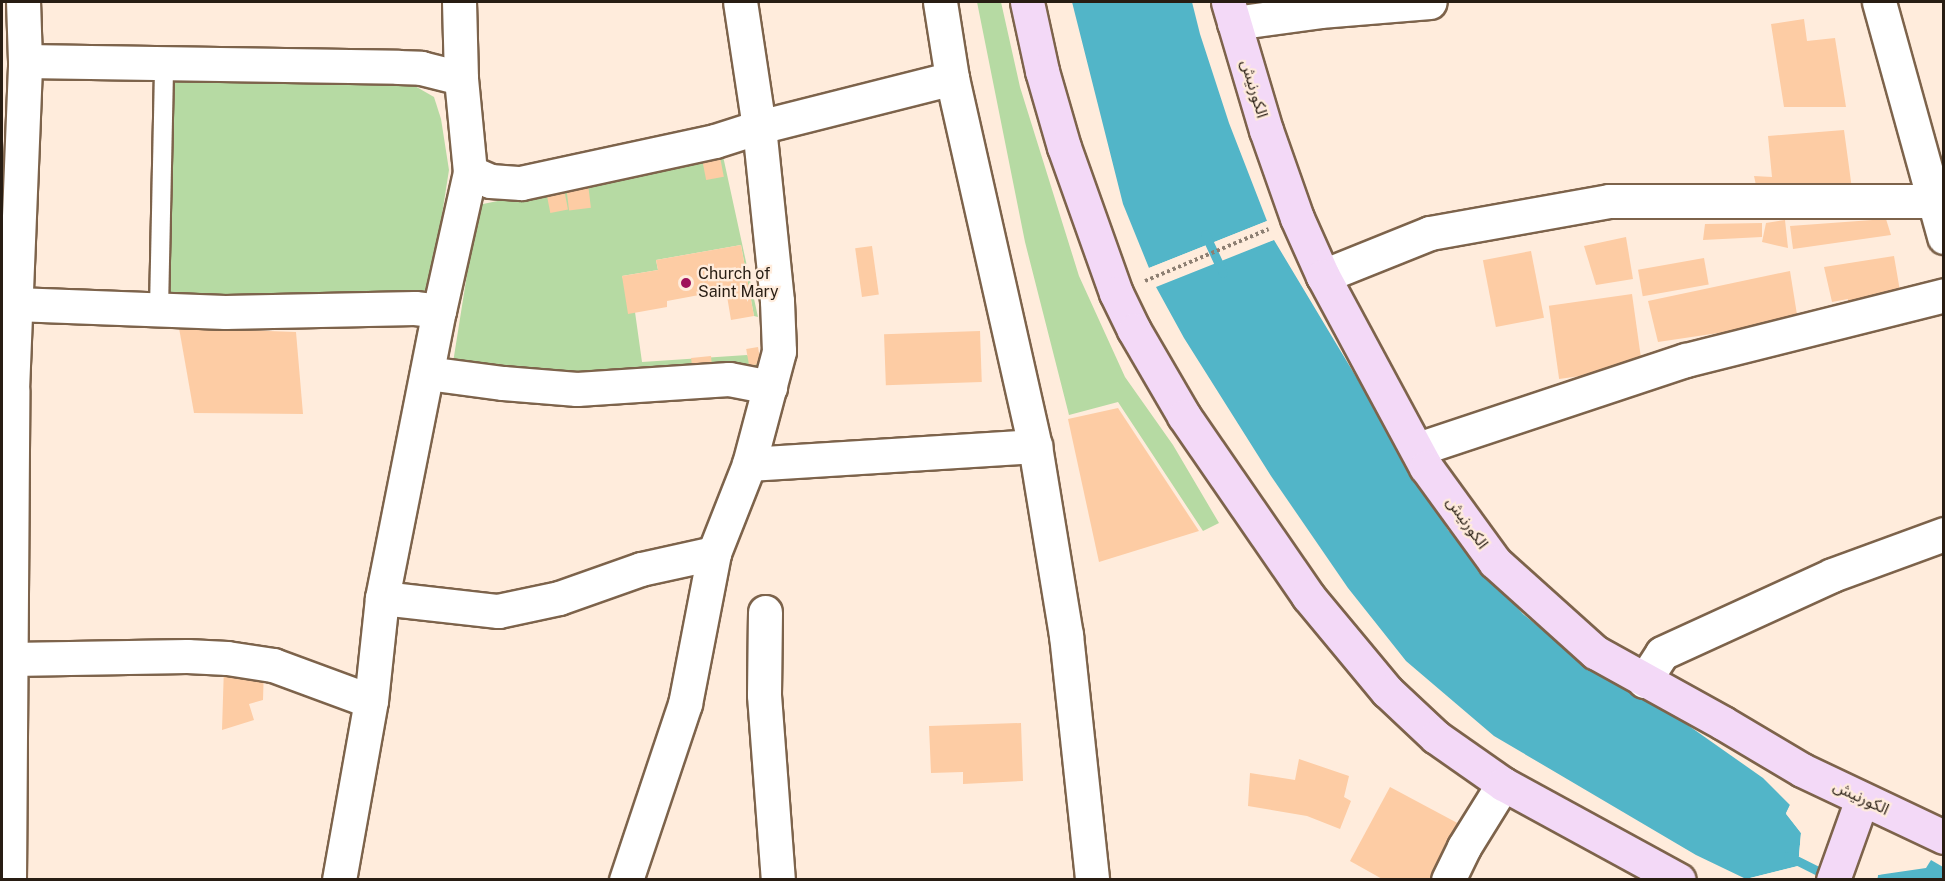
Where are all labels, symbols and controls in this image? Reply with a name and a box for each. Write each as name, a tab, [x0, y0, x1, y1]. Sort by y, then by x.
street label: الكورنيش	[1236, 58, 1272, 120]
place label: Church of Saint Mary	[698, 264, 779, 302]
marker: Church of Saint Mary	[679, 276, 693, 290]
street label: الكورنيش	[1442, 493, 1492, 553]
street label: الكورنيش	[1830, 777, 1892, 819]

